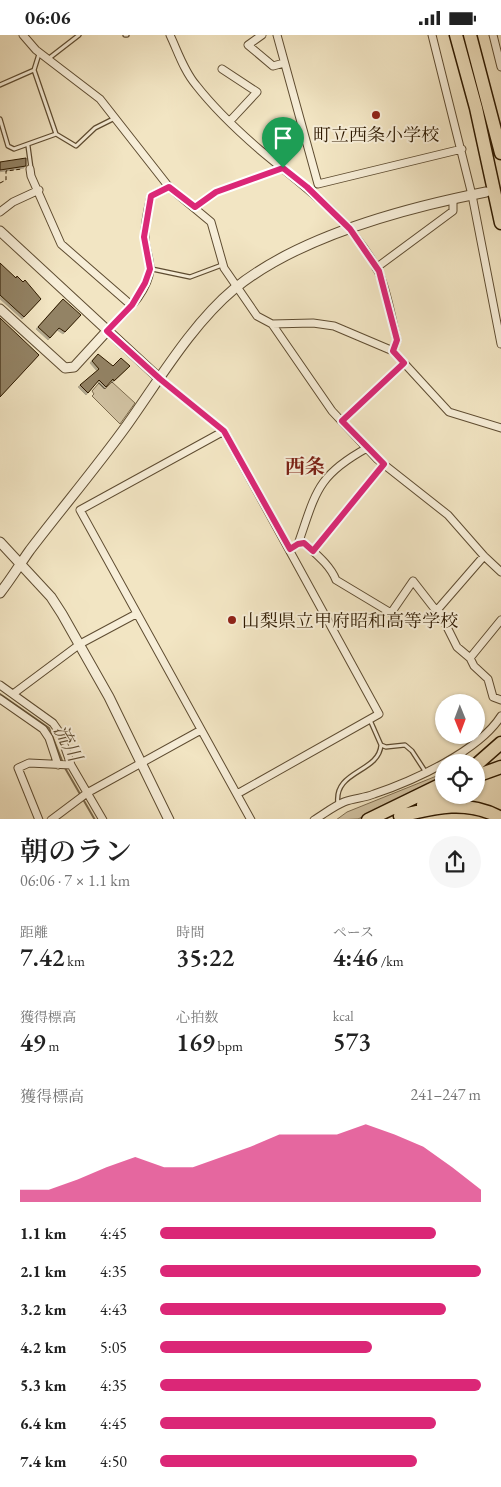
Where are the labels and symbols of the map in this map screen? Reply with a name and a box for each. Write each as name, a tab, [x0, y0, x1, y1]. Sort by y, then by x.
marker: 町立西条小学校	[370, 109, 382, 121]
pin	[262, 117, 304, 168]
place label: 町立西条小学校	[313, 123, 439, 146]
district label: 西条	[285, 453, 325, 479]
place label: 山梨県立甲府昭和高等学校	[242, 609, 458, 632]
marker: 山梨県立甲府昭和高等学校	[226, 614, 238, 626]
north arrow	[435, 694, 485, 744]
water label: 流川	[48, 720, 89, 767]

